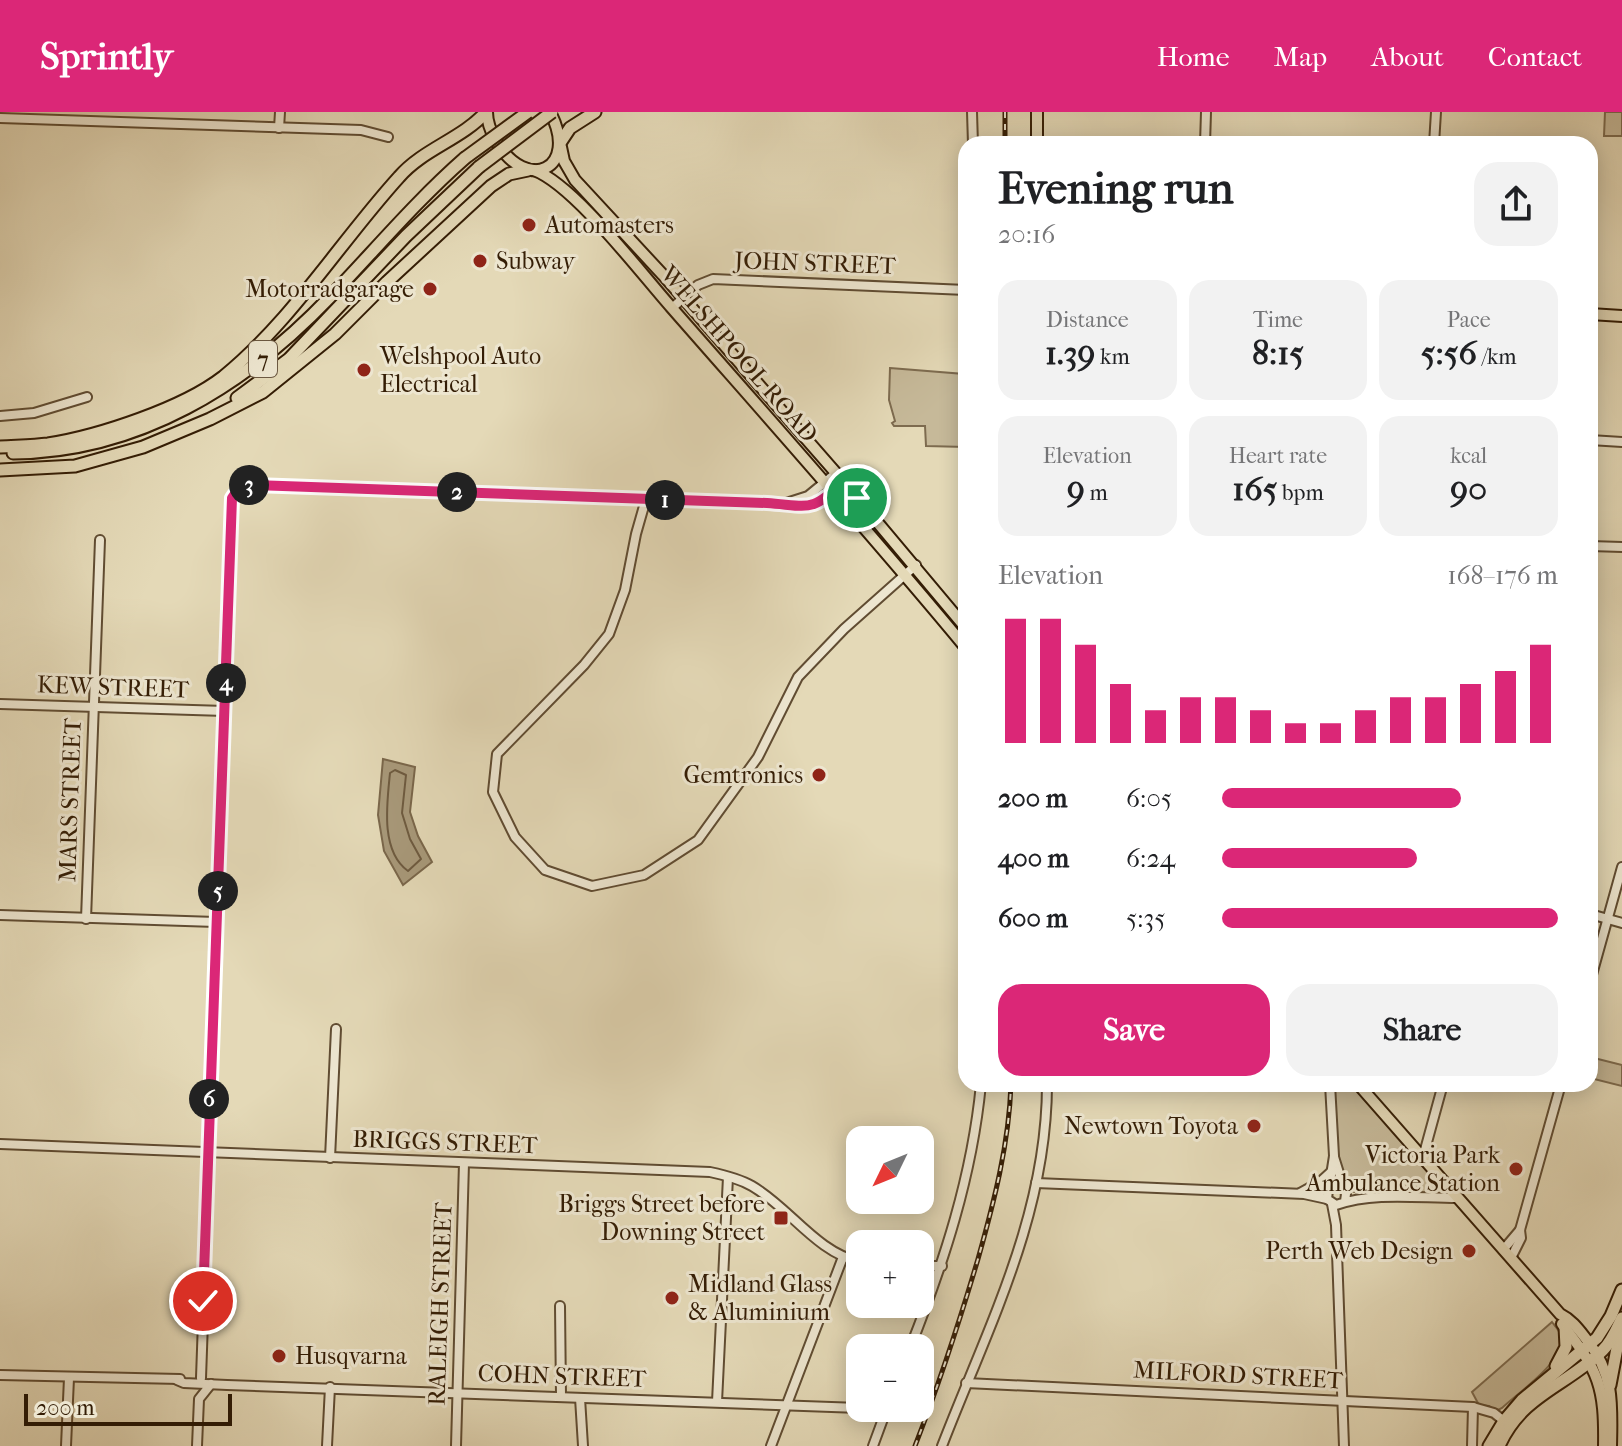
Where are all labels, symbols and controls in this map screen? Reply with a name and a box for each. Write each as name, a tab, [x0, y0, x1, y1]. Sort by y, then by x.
text: Sprintly	[40, 34, 173, 79]
text: Home	[1157, 40, 1230, 73]
text: Map	[1274, 40, 1327, 73]
text: About	[1371, 40, 1444, 73]
text: Contact	[1488, 40, 1582, 73]
button: share	[1474, 162, 1558, 246]
text: Evening run	[998, 163, 1233, 214]
place label: Automasters	[544, 211, 674, 239]
marker: Automasters	[520, 216, 538, 234]
text: 20:16	[998, 219, 1055, 250]
street label: JOHN STREET	[732, 246, 897, 280]
place label: Subway	[496, 247, 576, 275]
marker: Subway	[471, 252, 489, 270]
street label: WELSHPOOL ROAD	[654, 259, 823, 448]
place label: Motorradgarage	[245, 275, 414, 303]
marker: Motorradgarage	[421, 280, 439, 298]
text: Distance	[1046, 307, 1129, 333]
text: Time	[1253, 307, 1303, 333]
text: Pace	[1447, 307, 1491, 333]
text: 1.39	[1045, 333, 1095, 373]
text: 8:15	[1252, 333, 1304, 373]
text: 5:56	[1421, 333, 1477, 373]
road number: 7	[249, 341, 277, 377]
place label: Welshpool Auto Electrical	[379, 342, 541, 398]
text: km	[1095, 344, 1130, 370]
text: /km	[1477, 344, 1517, 370]
marker: Welshpool Auto Electrical	[355, 361, 373, 379]
text: Elevation	[1043, 443, 1132, 469]
text: Heart rate	[1229, 443, 1327, 469]
text: kcal	[1450, 443, 1487, 469]
pin	[823, 464, 891, 532]
pin: 3	[229, 465, 269, 505]
text: 9	[1067, 469, 1085, 509]
text: 165	[1232, 469, 1277, 509]
text: 90	[1450, 469, 1487, 509]
text: 3	[244, 472, 254, 498]
pin: 2	[437, 472, 477, 512]
icon: arrive	[835, 476, 879, 520]
text: 2	[451, 479, 463, 505]
pin: 1	[645, 480, 685, 520]
text: m	[1085, 480, 1108, 506]
text: bpm	[1277, 480, 1324, 506]
text: 1	[661, 487, 669, 513]
text: Elevation	[998, 560, 1103, 591]
text: 168–176 m	[1447, 560, 1558, 591]
pin: 4	[206, 663, 246, 703]
street label: KEW STREET	[36, 670, 190, 704]
text: 4	[220, 670, 233, 696]
street label: MARS STREET	[53, 717, 87, 882]
place label: Gemtronics	[683, 761, 803, 789]
marker: Gemtronics	[810, 766, 828, 784]
text: 200 m	[998, 783, 1067, 814]
text: 6:05	[1126, 783, 1172, 814]
text: 400 m	[998, 843, 1069, 874]
text: 6:24	[1126, 843, 1175, 874]
pin: 5	[198, 871, 238, 911]
text: 5	[213, 878, 223, 904]
text: 600 m	[998, 903, 1068, 934]
text: 5:35	[1126, 903, 1165, 934]
button: Save	[998, 984, 1270, 1076]
button: Share	[1286, 984, 1558, 1076]
pin: 6	[189, 1079, 229, 1119]
text: 6	[203, 1086, 215, 1112]
place label: Newtown Toyota	[1064, 1112, 1239, 1140]
marker: Newtown Toyota	[1245, 1117, 1263, 1135]
street label: BRIGGS STREET	[352, 1125, 539, 1159]
north arrow	[846, 1126, 934, 1214]
map controls	[846, 1126, 934, 1422]
place label: Victoria Park Ambulance Station	[1305, 1141, 1501, 1197]
marker: Victoria Park Ambulance Station	[1507, 1160, 1525, 1178]
place label: Briggs Street before Downing Street	[558, 1190, 765, 1246]
street label: RALEIGH STREET	[422, 1201, 458, 1406]
marker: Briggs Street before Downing Street	[772, 1209, 790, 1227]
button: +	[846, 1230, 934, 1318]
place label: Perth Web Design	[1265, 1237, 1453, 1265]
marker: Perth Web Design	[1460, 1242, 1478, 1260]
pin	[169, 1267, 237, 1335]
place label: Midland Glass & Aluminium	[688, 1270, 832, 1326]
icon: check	[181, 1279, 225, 1323]
marker: Midland Glass & Aluminium	[663, 1289, 681, 1307]
button: −	[846, 1334, 934, 1422]
place label: Husqvarna	[295, 1342, 408, 1370]
marker: Husqvarna	[270, 1347, 288, 1365]
street label: MILFORD STREET	[1133, 1356, 1344, 1395]
street label: COHN STREET	[477, 1359, 648, 1393]
scale bar	[24, 1390, 232, 1426]
text: 200 m	[36, 1395, 95, 1421]

